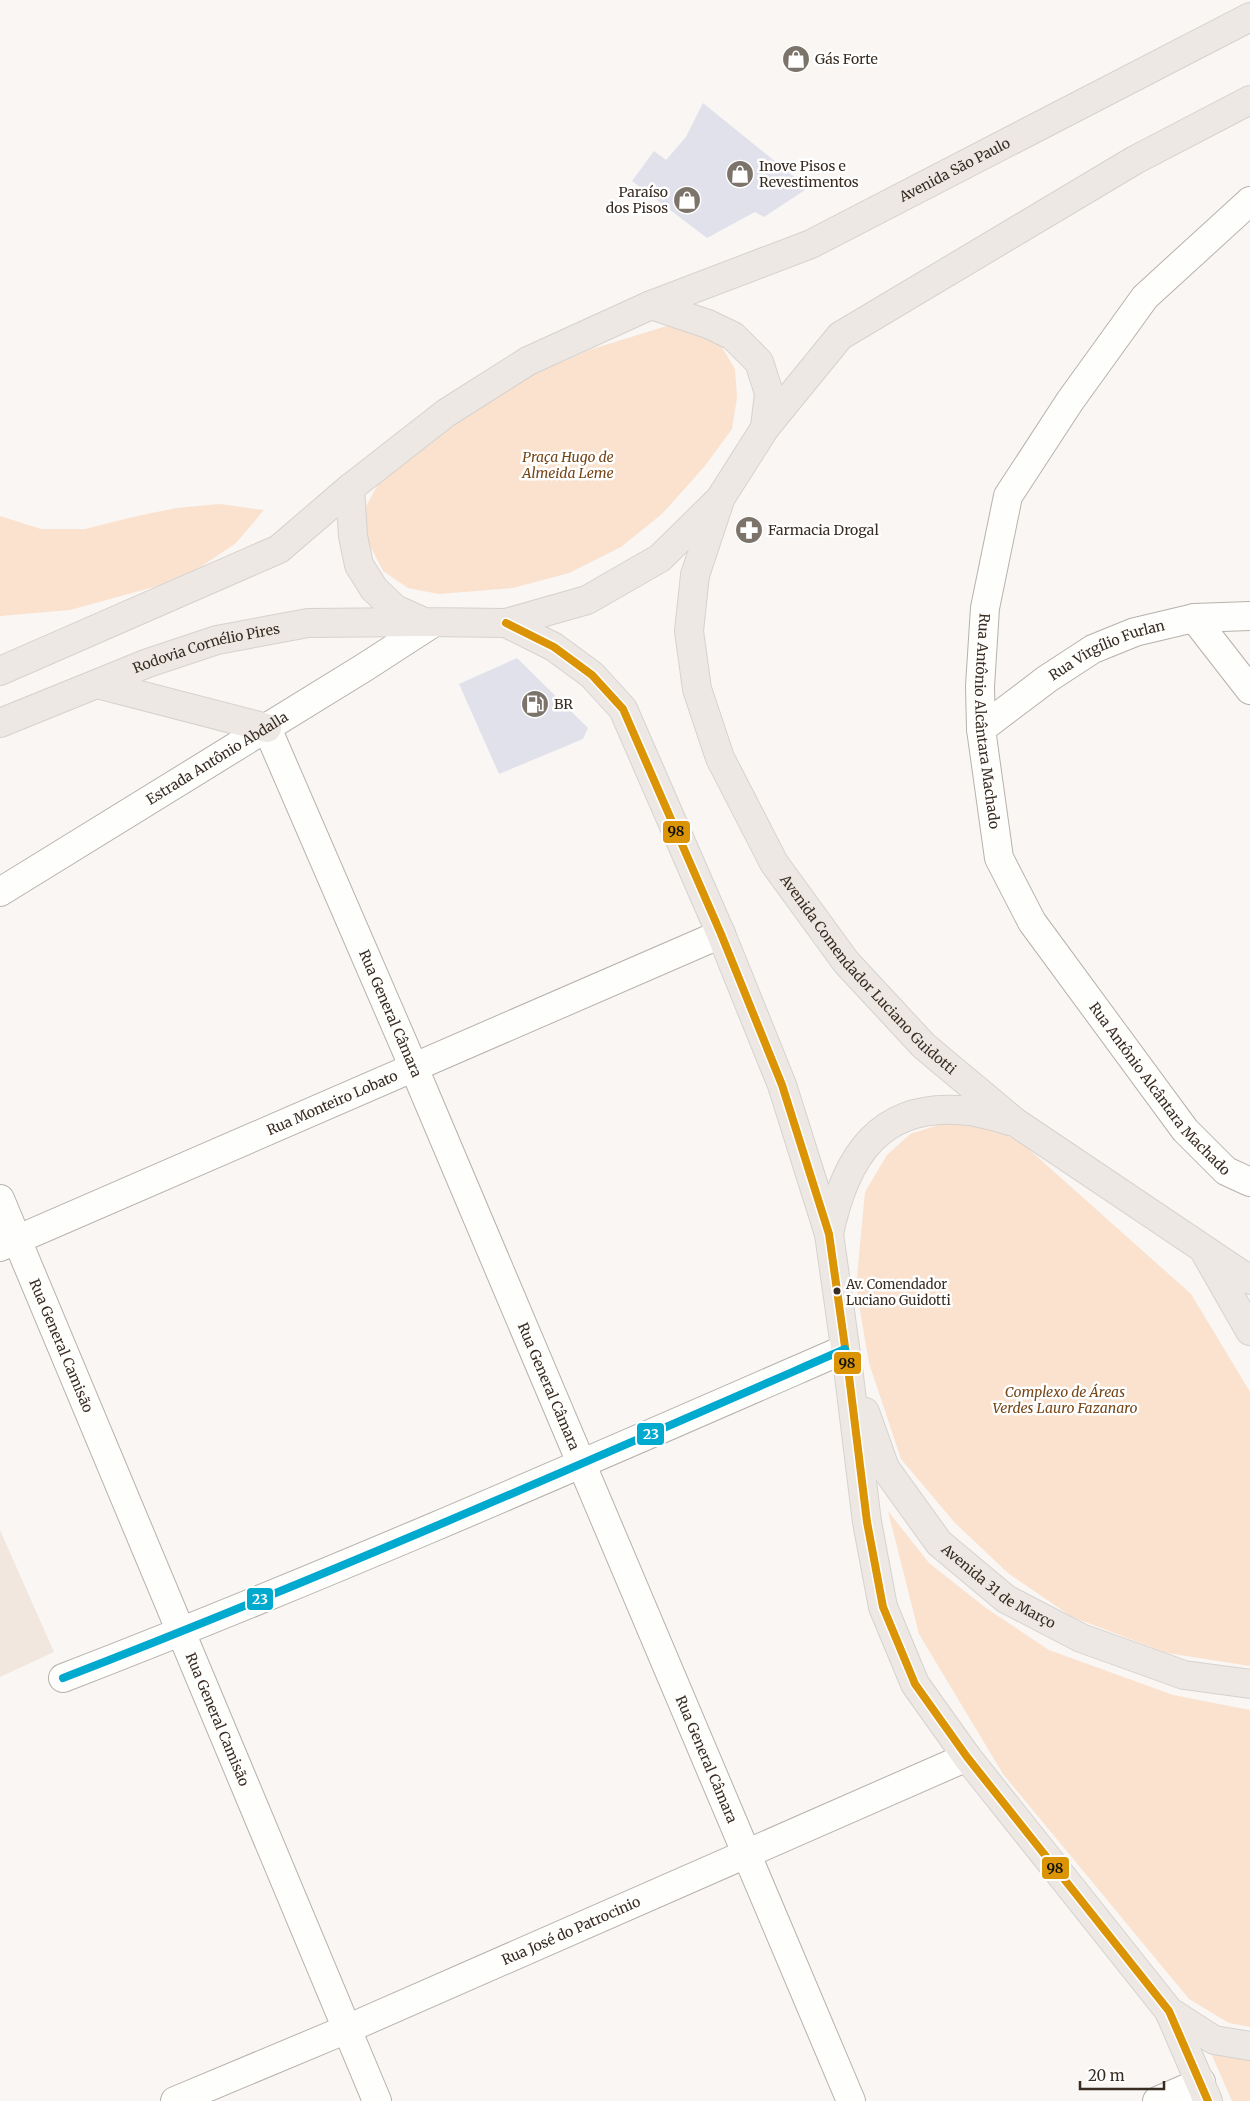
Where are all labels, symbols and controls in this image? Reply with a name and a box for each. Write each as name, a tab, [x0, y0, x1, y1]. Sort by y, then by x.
shop icon: Gás Forte	[781, 44, 811, 74]
place label: Gás Forte	[815, 50, 878, 68]
street label: Avenida São Paulo	[895, 134, 1013, 206]
place label: Inove Pisos e Revestimentos	[759, 157, 859, 191]
shop icon: Inove Pisos e Revestimentos	[725, 159, 755, 189]
place label: Paraíso dos Pisos	[606, 183, 668, 217]
shop icon: Paraíso dos Pisos	[672, 185, 702, 215]
park label: Praça Hugo de Almeida Leme	[521, 448, 614, 482]
pharmacy icon: Farmacia Drogal	[734, 515, 764, 545]
place label: Farmacia Drogal	[768, 521, 879, 539]
street label: Rua Antônio Alcântara Machado	[971, 613, 1004, 830]
street label: Rua Virgílio Furlan	[1045, 616, 1167, 684]
street label: Rodovia Cornélio Pires	[130, 619, 281, 677]
fuel station icon: BR	[520, 689, 550, 719]
place label: BR	[554, 695, 573, 713]
street label: Estrada Antônio Abdalla	[143, 707, 292, 809]
line badge: 98	[662, 820, 691, 844]
text: 98	[667, 822, 685, 840]
street label: Avenida Comendador Luciano Guidotti	[776, 870, 960, 1078]
street label: Rua General Câmara	[355, 947, 426, 1080]
street label: Rua Antônio Alcântara Machado	[1085, 999, 1234, 1179]
street label: Rua Monteiro Lobato	[264, 1067, 400, 1139]
street label: Rua General Camisão	[25, 1276, 97, 1415]
place label: Av. Comendador Luciano Guidotti	[845, 1276, 951, 1309]
marker: Av. Comendador Luciano Guidotti	[832, 1286, 842, 1296]
street label: Rua General Câmara	[514, 1320, 584, 1453]
line badge: 98	[833, 1351, 862, 1375]
text: 98	[838, 1354, 856, 1372]
park label: Complexo de Áreas Verdes Lauro Fazanaro	[993, 1383, 1138, 1417]
line badge: 23	[636, 1422, 665, 1446]
text: 23	[643, 1425, 659, 1443]
street label: Avenida 31 de Março	[937, 1539, 1059, 1632]
line badge: 23	[246, 1587, 274, 1611]
text: 23	[252, 1590, 268, 1608]
street label: Rua General Camisão	[182, 1650, 253, 1789]
street label: Rua General Câmara	[671, 1693, 742, 1826]
line badge: 98	[1041, 1856, 1070, 1880]
text: 98	[1046, 1859, 1064, 1877]
street label: Rua José do Patrocinio	[499, 1892, 643, 1969]
scale bar	[1080, 2058, 1164, 2090]
text: 20 m	[1088, 2066, 1125, 2085]

